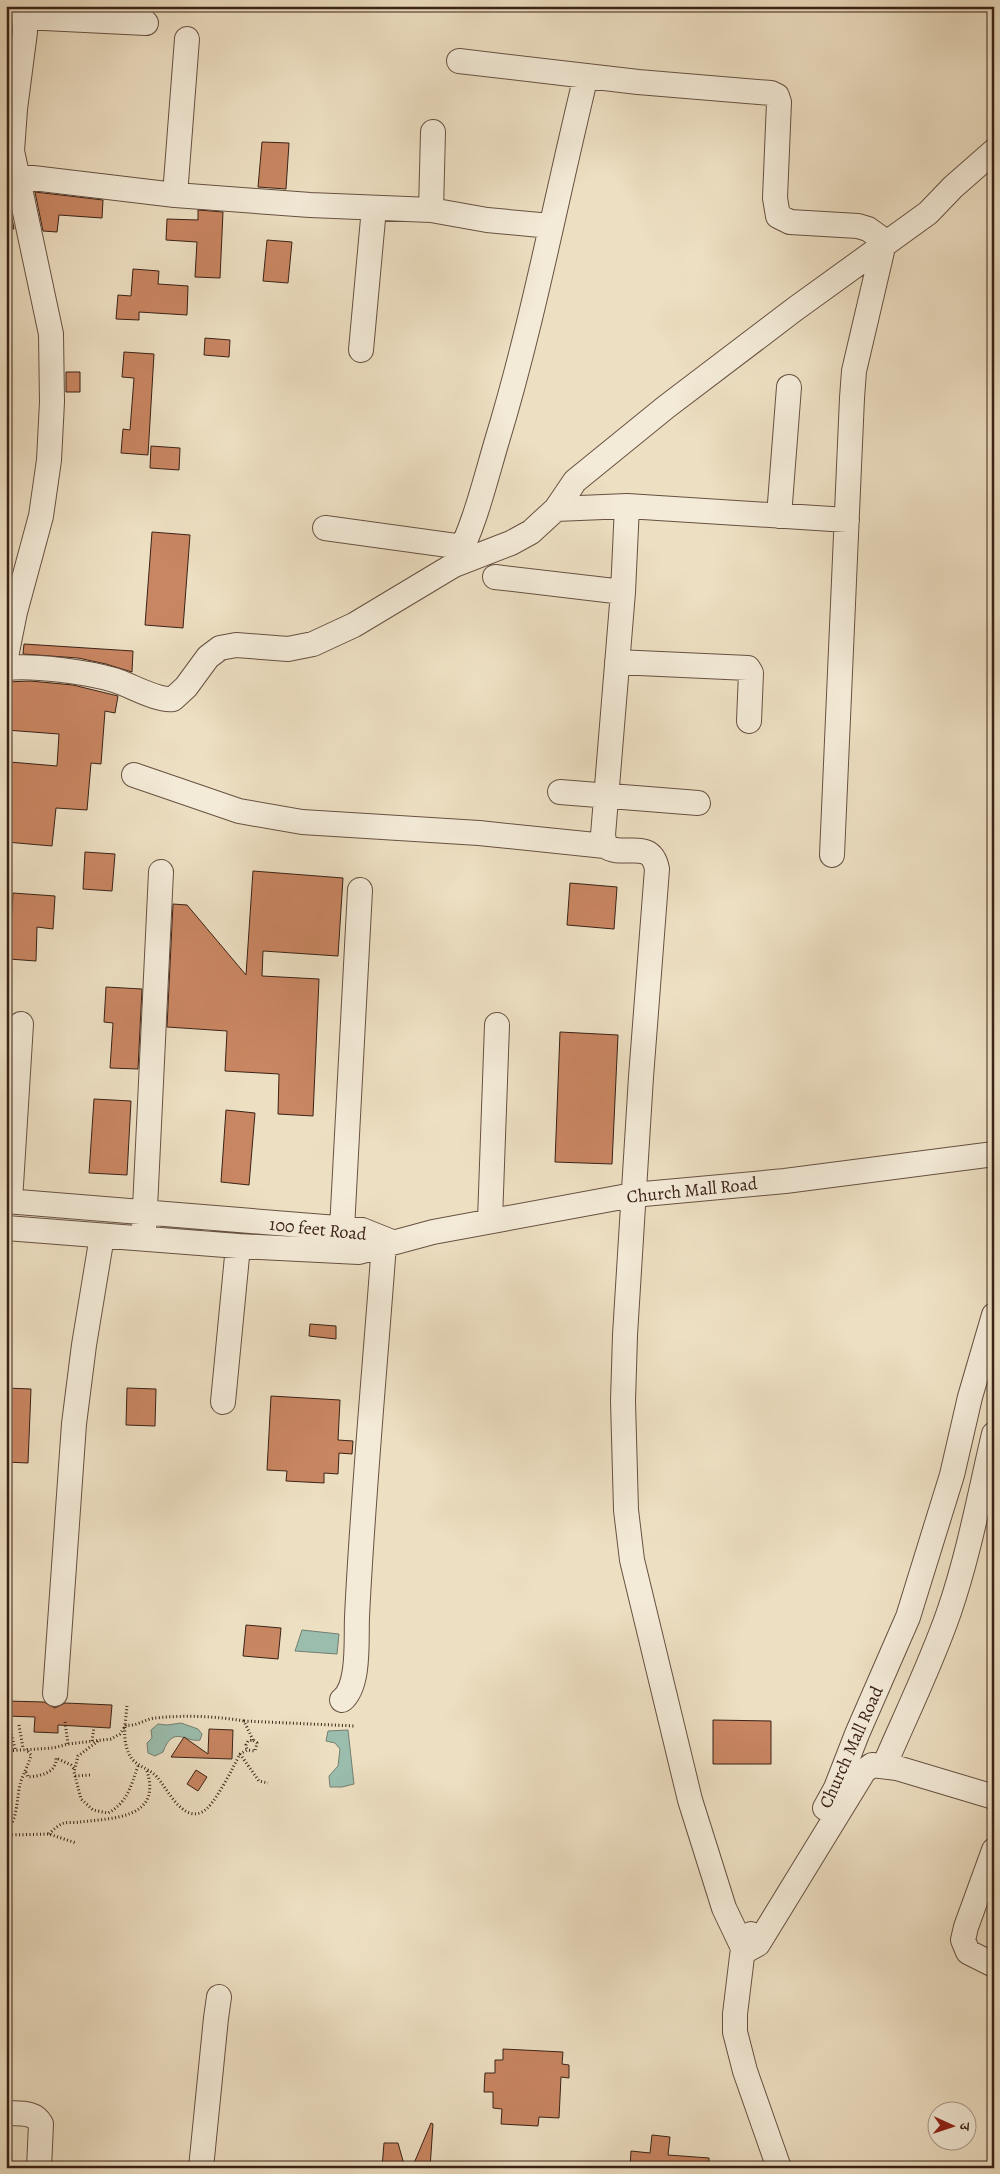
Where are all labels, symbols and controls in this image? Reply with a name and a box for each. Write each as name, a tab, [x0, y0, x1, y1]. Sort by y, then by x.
street label: Church Mall Road	[625, 1171, 759, 1209]
street label: 100 feet Road	[268, 1212, 368, 1246]
street label: Church Mall Road	[813, 1682, 889, 1812]
north arrow	[928, 2102, 978, 2152]
text: उ	[955, 2122, 974, 2132]

